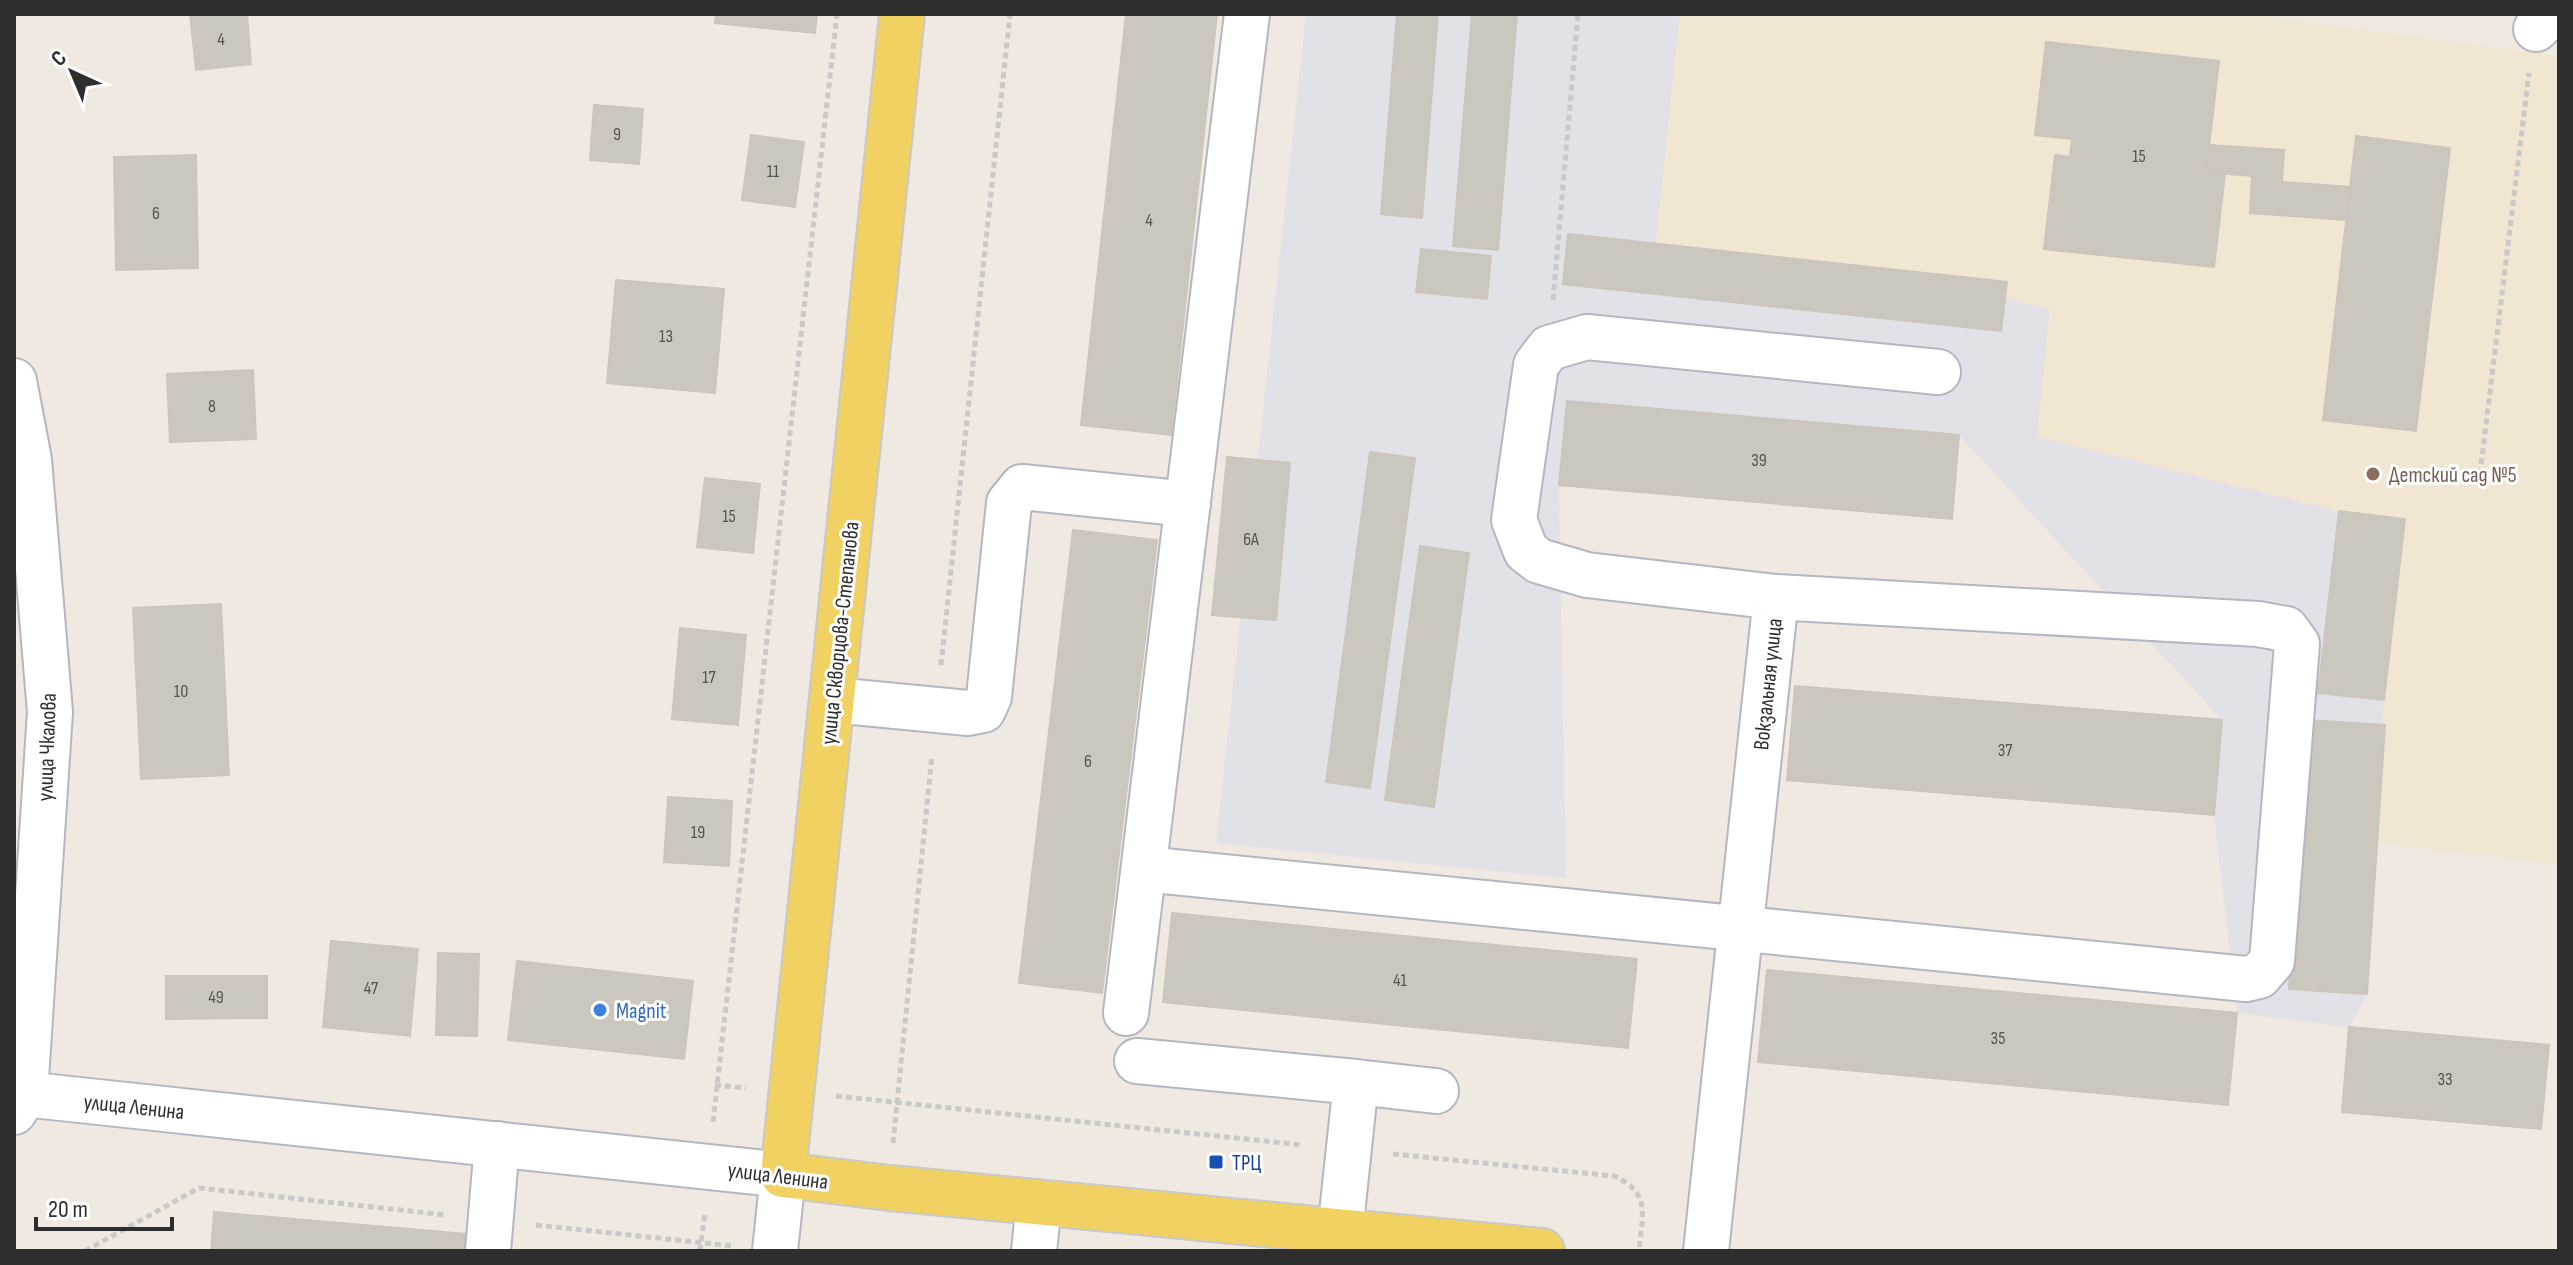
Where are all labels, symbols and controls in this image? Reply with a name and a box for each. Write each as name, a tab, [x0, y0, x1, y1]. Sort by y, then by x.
house number: 4	[217, 29, 225, 50]
north arrow	[32, 32, 112, 112]
text: С	[46, 45, 73, 72]
house number: 9	[613, 124, 621, 145]
house number: 15	[2132, 146, 2146, 167]
house number: 11	[767, 161, 780, 182]
house number: 6	[152, 203, 160, 224]
house number: 4	[1145, 210, 1153, 231]
house number: 13	[659, 326, 673, 347]
house number: 8	[208, 396, 216, 417]
house number: 39	[1751, 450, 1767, 471]
place label: Детский сад №5	[2389, 462, 2517, 489]
marker: Детский сад №5	[2364, 465, 2382, 483]
house number: 15	[722, 506, 736, 527]
street label: улица Скворцова-Степанова	[815, 520, 866, 746]
house number: 6А	[1243, 529, 1259, 550]
street label: Вокзальная улица	[1748, 617, 1789, 751]
house number: 17	[702, 667, 717, 688]
house number: 10	[174, 681, 188, 702]
street label: улица Чкалова	[32, 692, 63, 802]
house number: 37	[1998, 740, 2013, 761]
house number: 6	[1084, 751, 1092, 772]
house number: 19	[691, 822, 705, 843]
house number: 41	[1393, 970, 1408, 991]
house number: 47	[364, 978, 379, 999]
house number: 49	[208, 987, 224, 1008]
place label: Magnit	[616, 998, 667, 1025]
marker: Magnit	[591, 1001, 609, 1019]
house number: 35	[1991, 1028, 2005, 1049]
house number: 33	[2437, 1069, 2453, 1090]
street label: улица Ленина	[82, 1089, 185, 1126]
place label: ТРЦ	[1232, 1150, 1261, 1177]
marker: ТРЦ	[1207, 1153, 1225, 1171]
street label: улица Ленина	[726, 1157, 830, 1196]
scale bar	[36, 1181, 172, 1231]
text: 20 m	[48, 1195, 88, 1224]

